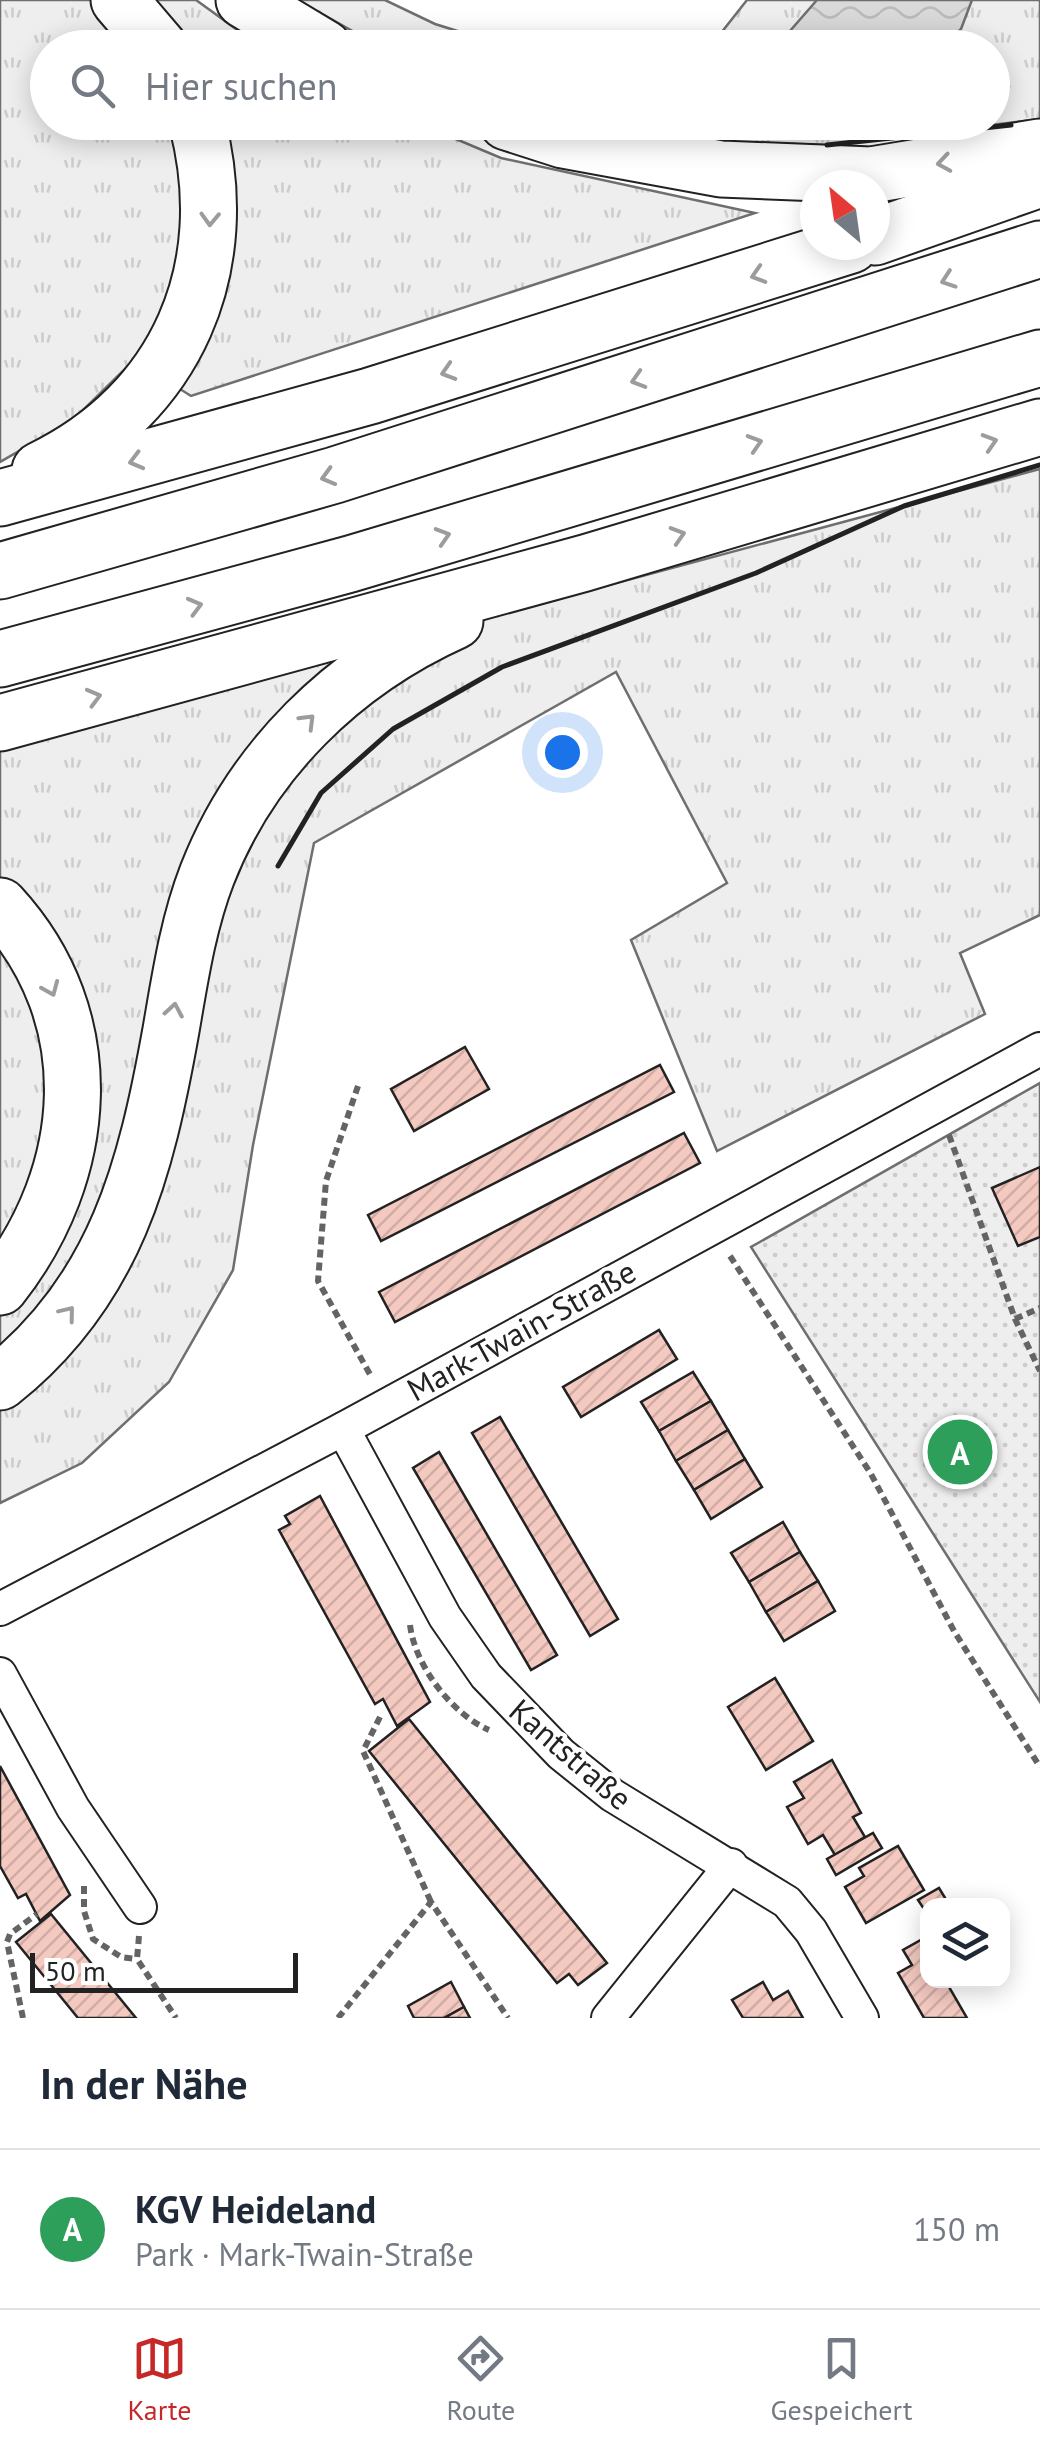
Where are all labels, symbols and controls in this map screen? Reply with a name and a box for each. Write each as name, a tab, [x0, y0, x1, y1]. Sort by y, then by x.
search box	[30, 30, 1010, 140]
icon: search	[65, 58, 120, 113]
text: Hier suchen	[145, 61, 338, 110]
one-way arrow	[936, 152, 952, 173]
north arrow	[800, 170, 890, 260]
one-way arrow	[199, 211, 220, 227]
one-way arrow	[751, 263, 768, 284]
one-way arrow	[940, 269, 957, 289]
one-way arrow	[440, 360, 457, 380]
one-way arrow	[631, 368, 648, 389]
one-way arrow	[980, 433, 997, 454]
one-way arrow	[746, 434, 763, 455]
one-way arrow	[127, 449, 145, 470]
one-way arrow	[320, 465, 337, 486]
one-way arrow	[669, 526, 686, 547]
one-way arrow	[434, 527, 451, 548]
one-way arrow	[186, 596, 204, 617]
one-way arrow	[85, 687, 102, 708]
one-way arrow	[296, 714, 314, 732]
your location	[537, 727, 588, 778]
one-way arrow	[39, 978, 59, 996]
one-way arrow	[163, 1002, 184, 1019]
street label: Mark-Twain-Straße	[399, 1250, 643, 1410]
one-way arrow	[56, 1306, 74, 1324]
pin: A	[928, 1414, 992, 1490]
street label: Kantstraße	[501, 1689, 641, 1819]
map controls	[920, 1898, 1010, 1988]
button: layers	[920, 1898, 1010, 1988]
scale bar	[30, 1948, 298, 1992]
text: 50 m	[45, 1952, 106, 1989]
text: In der Nähe	[40, 2056, 247, 2111]
text: KGV Heideland	[135, 2184, 376, 2233]
text: A	[63, 2208, 82, 2250]
text: 150 m	[913, 2208, 1000, 2250]
text: Park · Mark-Twain-Straße	[135, 2233, 474, 2275]
tab: Karte	[128, 2331, 191, 2428]
tab: Route	[447, 2331, 515, 2428]
tab: Gespeichert	[770, 2331, 912, 2428]

